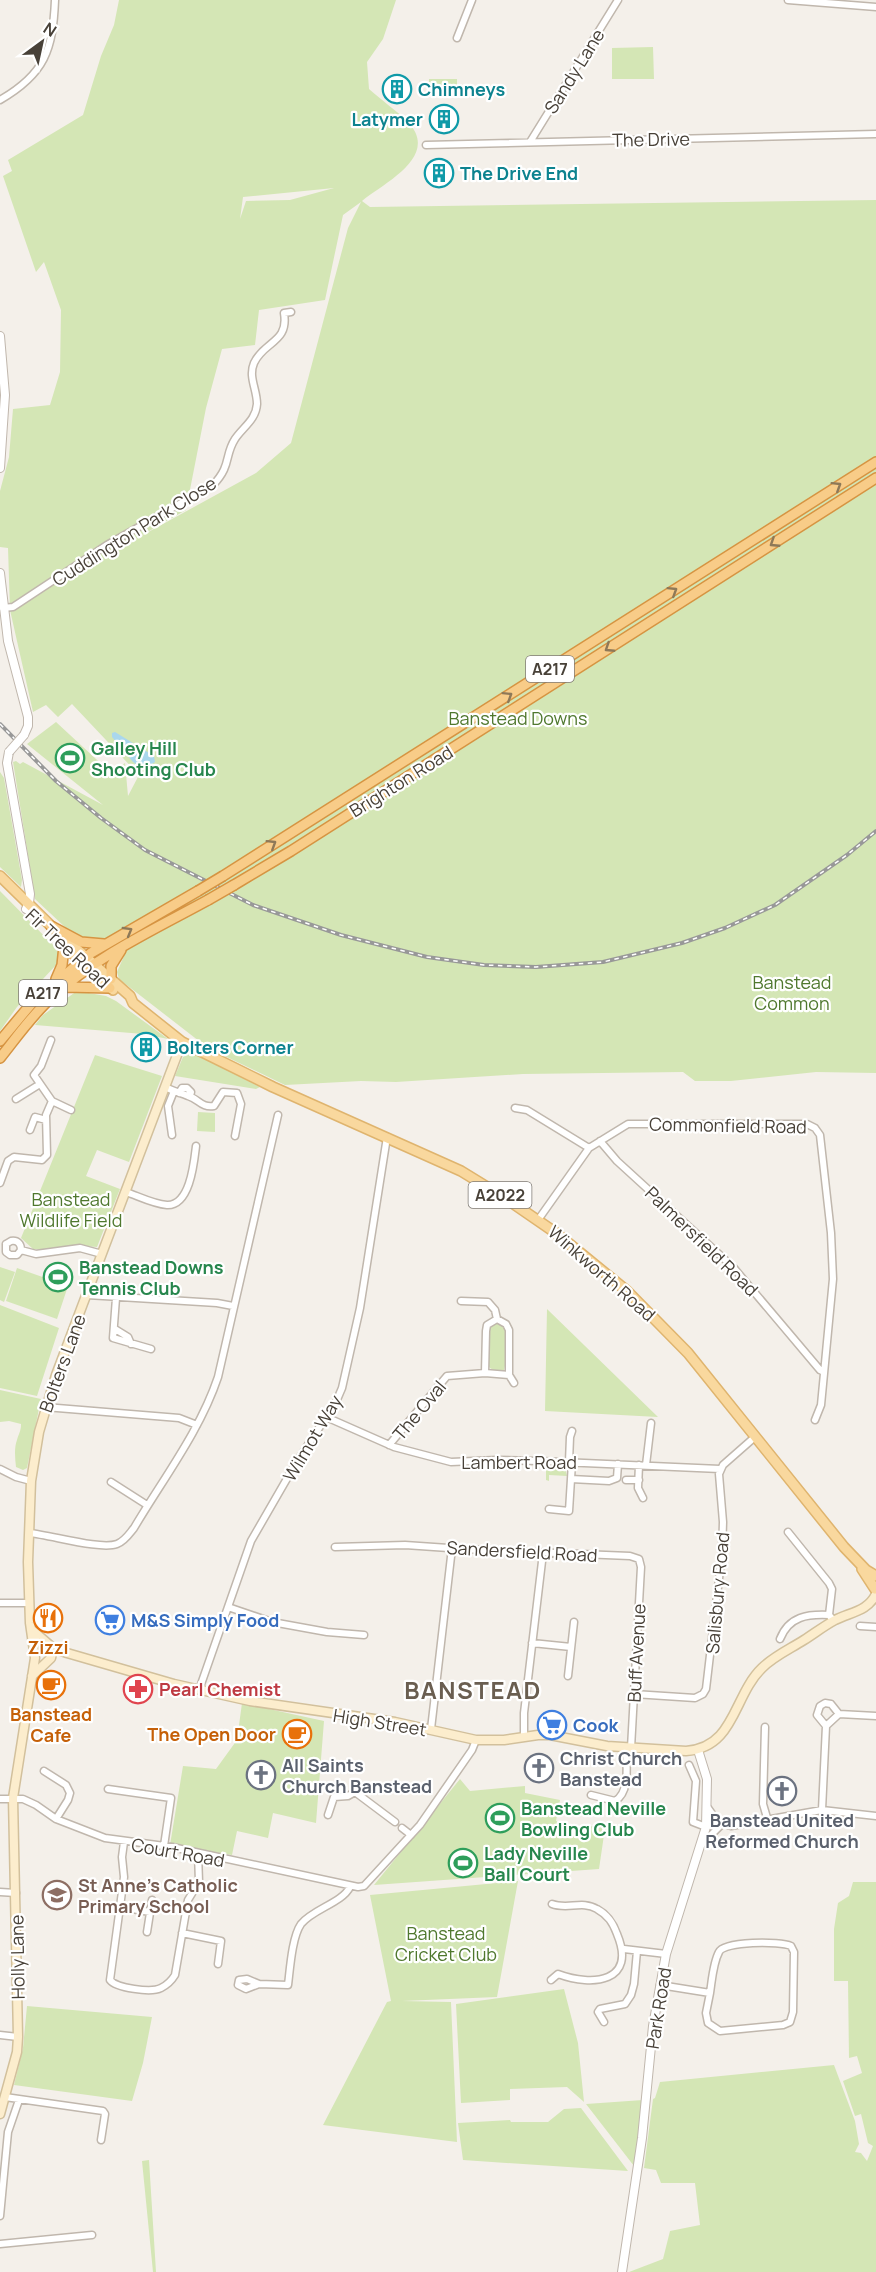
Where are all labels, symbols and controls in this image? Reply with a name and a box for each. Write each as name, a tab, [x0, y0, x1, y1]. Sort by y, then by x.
north arrow	[12, 12, 72, 72]
text: N	[39, 17, 61, 42]
street label: Sandy Lane	[538, 24, 610, 118]
building icon: Chimneys	[381, 73, 413, 105]
place label: Chimneys	[418, 77, 506, 101]
building icon: Latymer	[428, 103, 460, 135]
place label: Latymer	[351, 107, 423, 131]
street label: The Drive	[612, 126, 690, 152]
building icon: The Drive End	[423, 157, 455, 189]
place label: The Drive End	[460, 161, 578, 185]
street label: Cuddington Park Close	[47, 471, 221, 591]
one-way arrow	[831, 483, 842, 494]
one-way arrow	[770, 536, 780, 548]
one-way arrow	[666, 587, 677, 598]
one-way arrow	[605, 641, 615, 653]
road number: A217	[526, 656, 574, 682]
one-way arrow	[502, 691, 512, 703]
park label: Banstead Downs	[449, 706, 587, 730]
place label: Galley Hill Shooting Club	[91, 736, 216, 781]
street label: Brighton Road	[345, 740, 457, 822]
sports icon: Galley Hill Shooting Club	[54, 742, 86, 774]
one-way arrow	[266, 840, 276, 852]
street label: Fir Tree Road	[21, 903, 115, 993]
one-way arrow	[122, 927, 132, 938]
park label: Banstead Common	[752, 970, 832, 1015]
road number: A217	[19, 980, 67, 1006]
building icon: Bolters Corner	[130, 1031, 162, 1063]
place label: Bolters Corner	[167, 1035, 294, 1059]
street label: Commonfield Road	[649, 1112, 807, 1138]
street label: Palmersfield Road	[640, 1181, 764, 1301]
road number: A2022	[468, 1182, 532, 1208]
park label: Banstead Wildlife Field	[20, 1187, 122, 1232]
street label: Winkworth Road	[543, 1220, 661, 1326]
place label: Banstead Downs Tennis Club	[79, 1255, 224, 1300]
sports icon: Banstead Downs Tennis Club	[42, 1261, 74, 1293]
street label: Bolters Lane	[33, 1311, 91, 1415]
street label: The Oval	[387, 1375, 451, 1445]
street label: Wilmot Way	[277, 1390, 347, 1486]
street label: Lambert Road	[461, 1450, 577, 1474]
street label: Salisbury Road	[700, 1531, 734, 1655]
street label: Sandersfield Road	[446, 1535, 598, 1567]
restaurant icon: Zizzi	[32, 1602, 64, 1634]
street label: Buff Avenue	[621, 1603, 651, 1703]
supermarket icon: M&S Simply Food	[94, 1604, 126, 1636]
place label: M&S Simply Food	[131, 1608, 279, 1632]
place label: Zizzi	[27, 1635, 69, 1659]
cafe icon: Banstead Cafe	[35, 1669, 67, 1701]
pharmacy icon: Pearl Chemist	[122, 1673, 154, 1705]
district label: BANSTEAD	[404, 1673, 542, 1706]
place label: Pearl Chemist	[159, 1677, 281, 1701]
place label: Banstead Cafe	[10, 1702, 92, 1747]
street label: High Street	[332, 1703, 428, 1741]
supermarket icon: Cook	[536, 1709, 568, 1741]
place label: Cook	[573, 1713, 620, 1737]
cafe icon: The Open Door	[281, 1718, 313, 1750]
place label: The Open Door	[147, 1722, 276, 1746]
place label: Christ Church Banstead	[560, 1746, 682, 1791]
church icon: Christ Church Banstead	[523, 1752, 555, 1784]
place label: All Saints Church Banstead	[282, 1753, 432, 1798]
church icon: All Saints Church Banstead	[245, 1759, 277, 1791]
church icon: Banstead United Reformed Church	[766, 1775, 798, 1807]
place label: Banstead Neville Bowling Club	[521, 1796, 666, 1841]
sports icon: Banstead Neville Bowling Club	[484, 1802, 516, 1834]
place label: Banstead United Reformed Church	[705, 1808, 859, 1853]
street label: Court Road	[130, 1832, 226, 1872]
place label: Lady Neville Ball Court	[484, 1841, 588, 1886]
sports icon: Lady Neville Ball Court	[447, 1847, 479, 1879]
place label: St Anne's Catholic Primary School	[78, 1873, 238, 1918]
school or university icon: St Anne's Catholic Primary School	[41, 1879, 73, 1911]
street label: Holly Lane	[4, 1914, 30, 2000]
park label: Banstead Cricket Club	[395, 1921, 497, 1966]
street label: Park Road	[640, 1966, 676, 2050]

